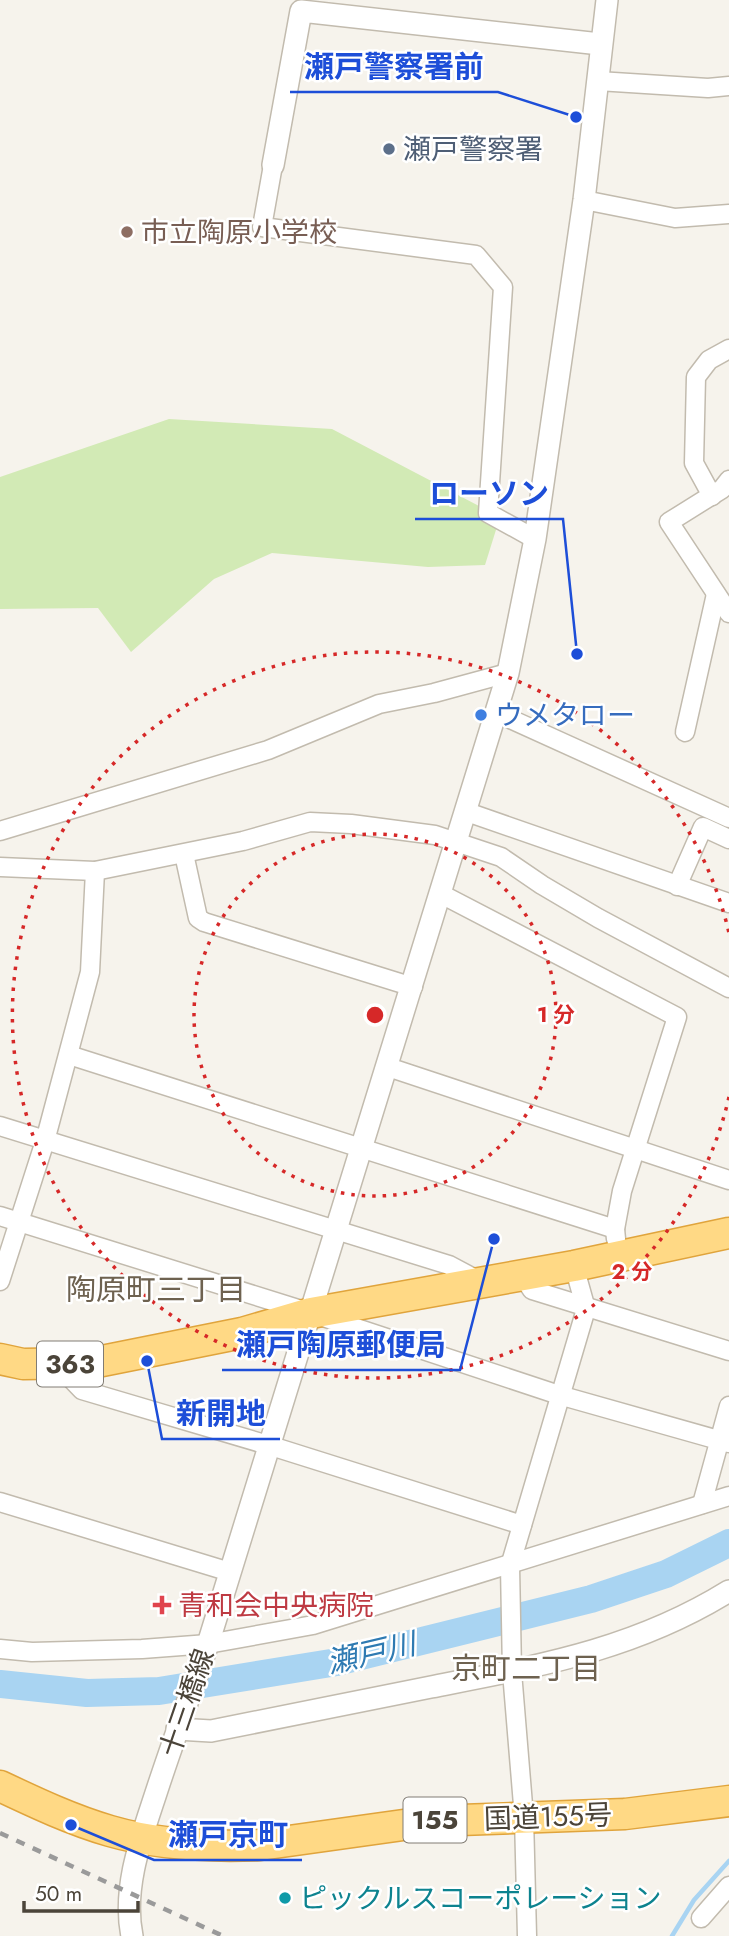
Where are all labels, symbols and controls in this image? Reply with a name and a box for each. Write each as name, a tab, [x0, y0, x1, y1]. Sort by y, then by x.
callout: 瀬戸警察署前	[290, 41, 498, 92]
text: 瀬戸警察署前	[304, 45, 484, 88]
place label: 瀬戸警察署	[403, 129, 543, 170]
marker: 瀬戸警察署	[381, 141, 397, 157]
place label: 市立陶原小学校	[141, 212, 337, 253]
marker: 市立陶原小学校	[119, 224, 135, 240]
callout: ローソン	[415, 468, 563, 519]
text: ローソン	[429, 472, 549, 515]
place label: ウメタロー	[495, 695, 635, 736]
marker: ウメタロー	[473, 707, 489, 723]
text: 1 分	[537, 1000, 575, 1030]
centre of rings	[363, 1003, 387, 1027]
text: 2 分	[611, 1257, 653, 1287]
district label: 陶原町三丁目	[66, 1268, 246, 1311]
callout: 瀬戸陶原郵便局	[222, 1319, 460, 1370]
text: 瀬戸陶原郵便局	[236, 1323, 446, 1366]
road number: 363	[37, 1342, 103, 1386]
callout: 新開地	[162, 1388, 280, 1439]
text: 新開地	[176, 1392, 266, 1435]
place label: 青和会中央病院	[178, 1585, 374, 1626]
marker: 青和会中央病院	[152, 1595, 172, 1615]
water label: 瀬戸川	[322, 1621, 423, 1684]
street label: 十三橋線	[149, 1643, 225, 1763]
district label: 京町二丁目	[451, 1647, 601, 1690]
street label: 国道155号	[483, 1794, 613, 1840]
road number: 155	[404, 1798, 466, 1842]
callout: 瀬戸京町	[154, 1809, 302, 1860]
text: 瀬戸京町	[168, 1813, 288, 1856]
scale bar	[24, 1870, 138, 1914]
place label: ピックルスコーポレーション	[299, 1878, 662, 1919]
text: 50 m	[35, 1879, 82, 1909]
marker: ピックルスコーポレーション	[277, 1890, 293, 1906]

